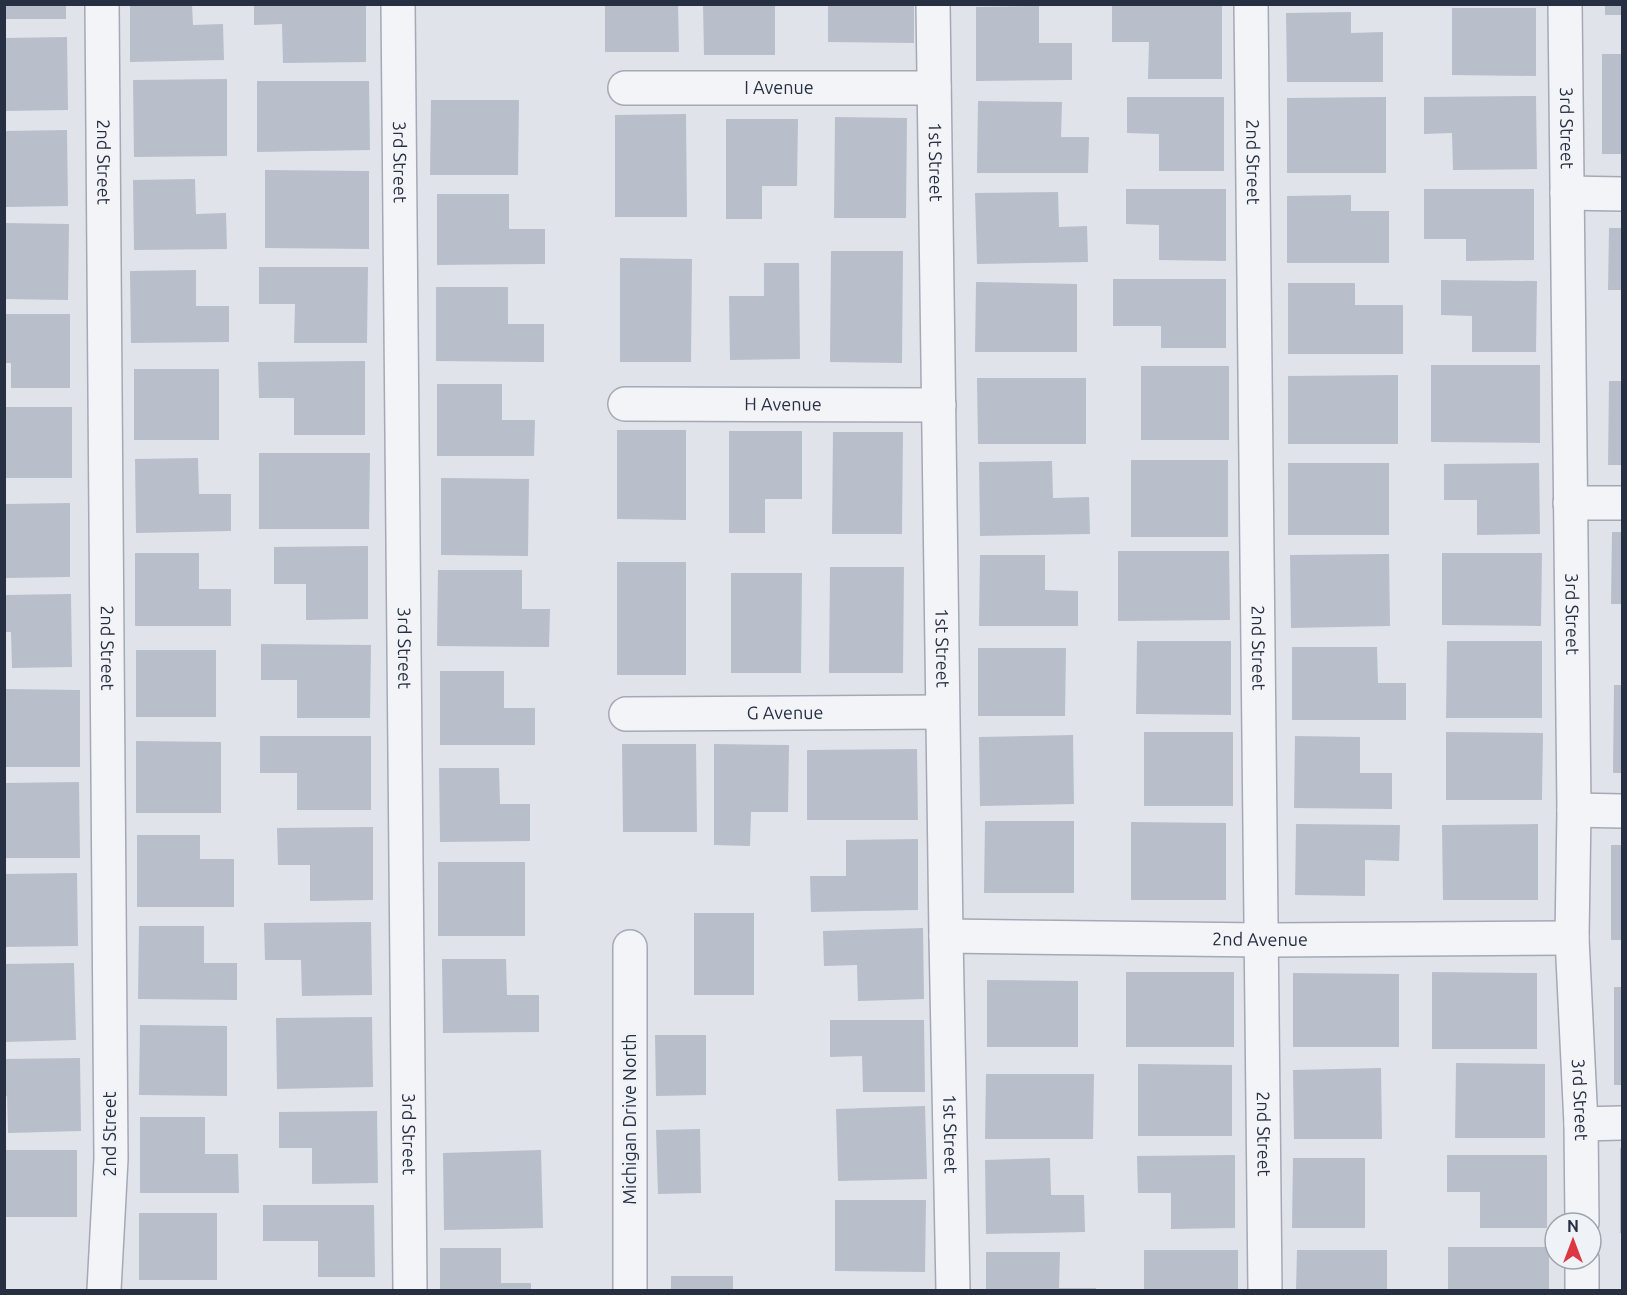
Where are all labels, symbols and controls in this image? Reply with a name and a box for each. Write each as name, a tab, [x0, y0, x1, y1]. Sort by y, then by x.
street label: I Avenue	[744, 77, 814, 97]
street label: 3rd Street	[1557, 87, 1578, 169]
street label: 2nd Street	[94, 119, 115, 205]
street label: 2nd Street	[1243, 119, 1264, 205]
street label: 3rd Street	[390, 121, 411, 203]
street label: 1st Street	[926, 122, 947, 202]
street label: H Avenue	[744, 393, 822, 414]
street label: 3rd Street	[1562, 573, 1583, 655]
street label: 2nd Street	[98, 605, 118, 691]
street label: 2nd Street	[1249, 605, 1269, 691]
street label: 3rd Street	[395, 607, 415, 689]
street label: 1st Street	[932, 608, 954, 688]
street label: G Avenue	[747, 702, 823, 722]
street label: 2nd Avenue	[1212, 928, 1308, 949]
street label: Michigan Drive North	[619, 1033, 639, 1205]
street label: 3rd Street	[1569, 1058, 1592, 1141]
street label: 2nd Street	[99, 1091, 119, 1177]
street label: 2nd Street	[1254, 1091, 1275, 1177]
street label: 3rd Street	[399, 1093, 420, 1175]
street label: 1st Street	[940, 1094, 962, 1174]
north arrow	[1543, 1211, 1603, 1271]
text: N	[1567, 1217, 1579, 1235]

